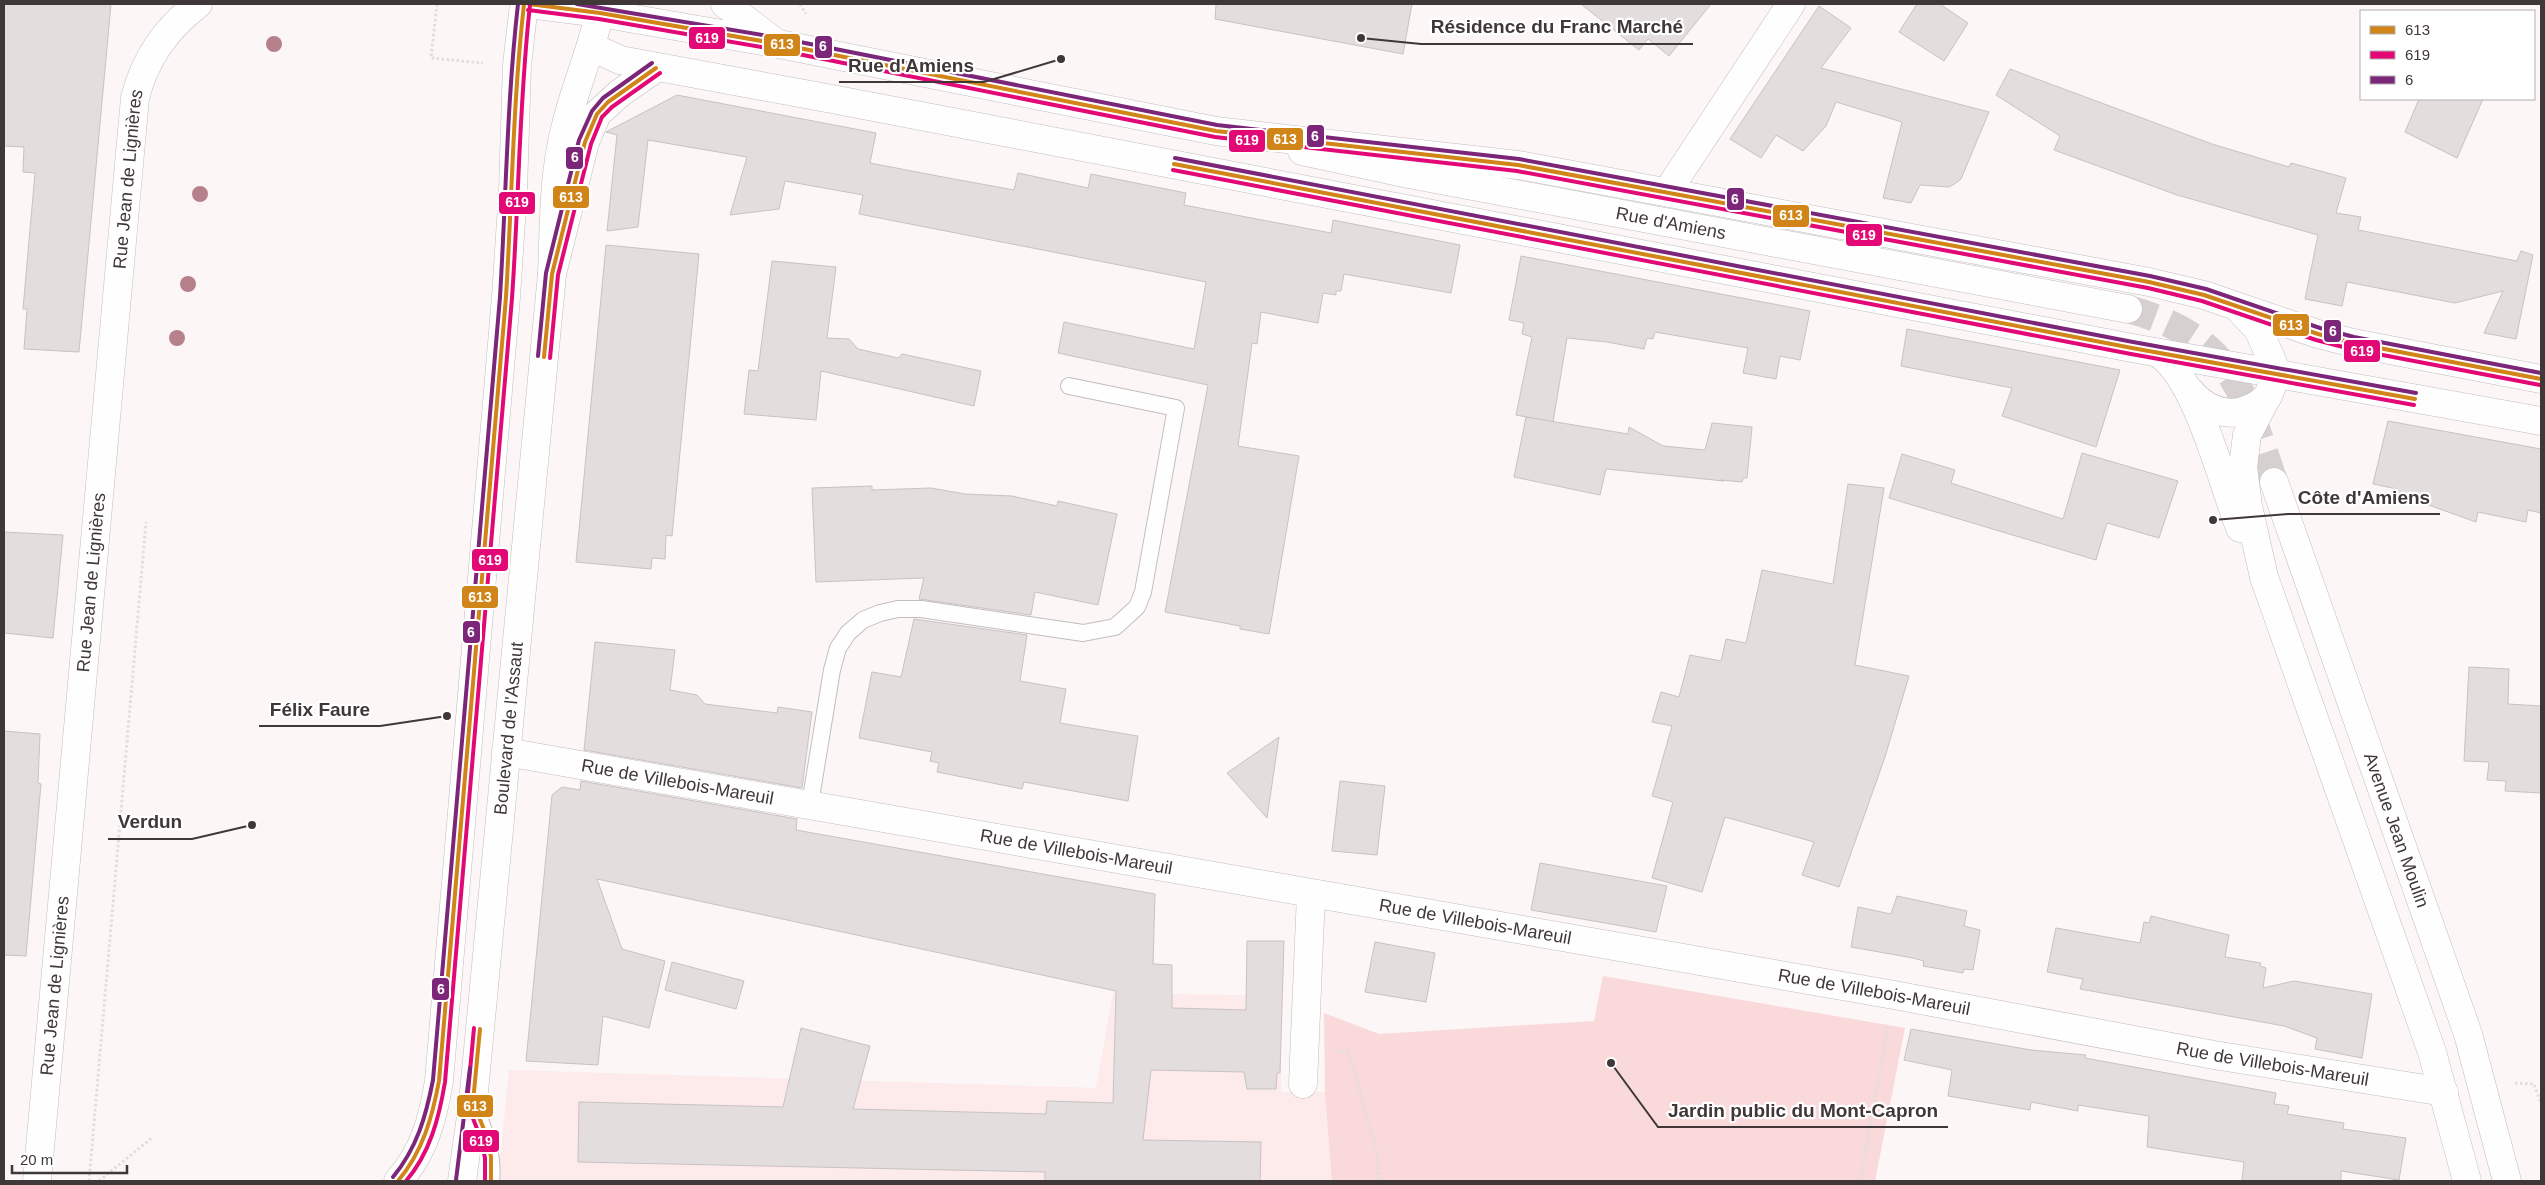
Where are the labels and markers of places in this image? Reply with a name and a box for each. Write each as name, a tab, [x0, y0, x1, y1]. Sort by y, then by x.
callout: Résidence du Franc Marché	[1421, 10, 1693, 44]
callout: Rue d'Amiens	[839, 48, 984, 82]
callout: Côte d'Amiens	[2288, 480, 2440, 514]
callout: Félix Faure	[259, 692, 380, 726]
callout: Verdun	[108, 805, 192, 839]
callout: Jardin public du Mont-Capron	[1658, 1093, 1948, 1127]

